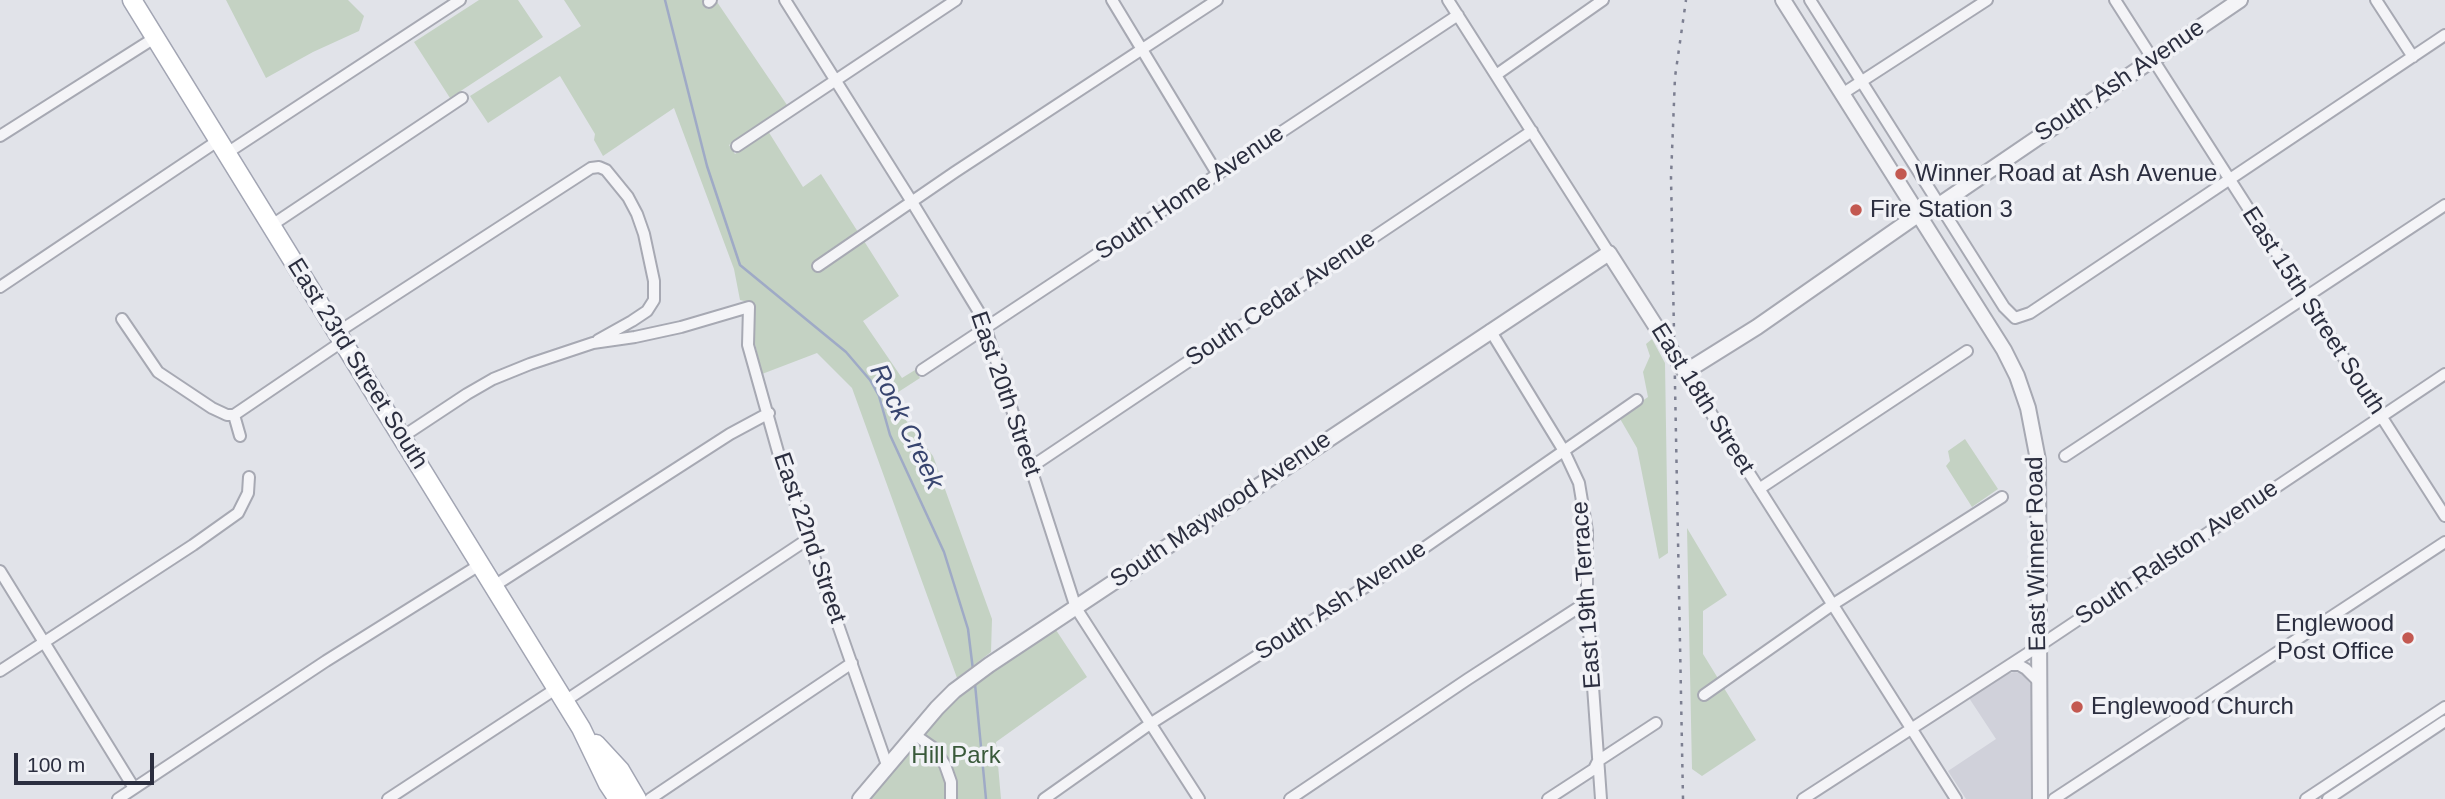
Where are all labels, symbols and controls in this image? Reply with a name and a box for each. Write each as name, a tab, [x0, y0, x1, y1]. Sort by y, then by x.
street label: South Ash Avenue	[2030, 14, 2210, 148]
street label: South Home Avenue	[1090, 119, 1290, 267]
place label: Winner Road at Ash Avenue	[1915, 160, 2217, 188]
marker: Winner Road at Ash Avenue	[1893, 166, 1909, 182]
place label: Fire Station 3	[1870, 196, 2013, 224]
marker: Fire Station 3	[1848, 202, 1864, 218]
street label: East 15th Street South	[2235, 202, 2391, 420]
street label: South Cedar Avenue	[1181, 225, 1381, 373]
street label: East 23rd Street South	[280, 253, 434, 475]
street label: East 20th Street	[963, 308, 1047, 480]
street label: East 18th Street	[1644, 318, 1760, 480]
water label: Rock Creek	[862, 359, 950, 495]
street label: South Maywood Avenue	[1105, 425, 1337, 595]
street label: East 22nd Street	[766, 449, 852, 627]
street label: East Winner Road	[2021, 456, 2053, 652]
street label: South Ralston Avenue	[2070, 474, 2284, 632]
street label: East 19th Terrace	[1566, 500, 1608, 690]
street label: South Ash Avenue	[1250, 535, 1432, 667]
place label: Englewood Post Office	[2275, 610, 2394, 666]
marker: Englewood Post Office	[2400, 630, 2416, 646]
place label: Englewood Church	[2091, 693, 2294, 721]
marker: Englewood Church	[2069, 699, 2085, 715]
scale bar	[18, 740, 158, 784]
park label: Hill Park	[911, 742, 1001, 770]
text: 100 m	[27, 753, 85, 776]

